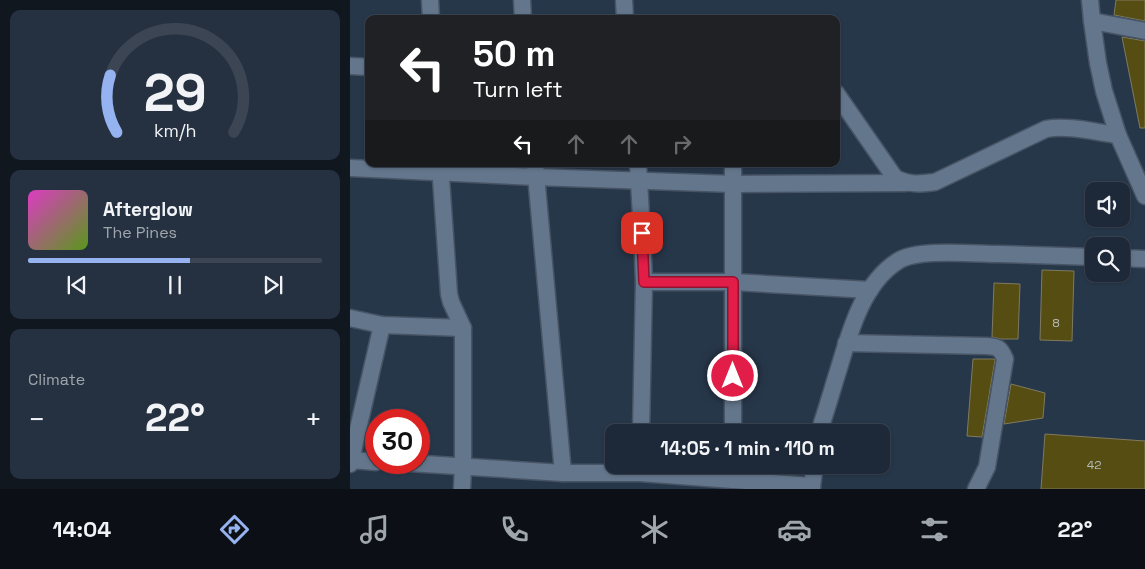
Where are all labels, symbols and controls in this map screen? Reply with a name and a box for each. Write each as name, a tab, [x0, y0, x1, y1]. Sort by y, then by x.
text: 50 m	[473, 32, 555, 76]
icon: left	[390, 35, 455, 100]
text: 29	[144, 60, 206, 126]
text: Turn left	[473, 75, 563, 103]
text: km/h	[154, 119, 196, 142]
icon: left	[509, 130, 537, 158]
icon: ahead	[562, 130, 590, 158]
icon: ahead	[615, 130, 643, 158]
icon: right	[668, 130, 696, 158]
map controls	[1085, 182, 1130, 282]
button: sound	[1085, 182, 1130, 227]
text: Afterglow	[103, 197, 193, 222]
pin	[621, 212, 663, 254]
icon: arrive	[628, 219, 656, 247]
text: The Pines	[103, 222, 177, 243]
button: search	[1085, 237, 1130, 282]
icon: previous	[63, 271, 91, 299]
icon: pause	[161, 271, 189, 299]
icon: next	[259, 271, 287, 299]
house number: 8	[1052, 315, 1060, 331]
position arrow	[706, 349, 758, 401]
text: Climate	[28, 369, 85, 390]
text: 22°	[145, 394, 205, 442]
text: −	[28, 401, 45, 437]
text: +	[305, 401, 322, 437]
speed limit sign: 30	[365, 409, 430, 474]
text: 14:05 · 1 min · 110 m	[660, 436, 835, 461]
house number: 42	[1087, 457, 1101, 473]
icon: directions	[217, 512, 252, 547]
icon: music	[357, 512, 392, 547]
icon: phone	[497, 512, 532, 547]
icon: climate	[637, 512, 672, 547]
icon: car	[777, 512, 812, 547]
icon: filters	[917, 512, 952, 547]
text: 14:04	[53, 515, 111, 543]
text: 22°	[1058, 515, 1092, 543]

